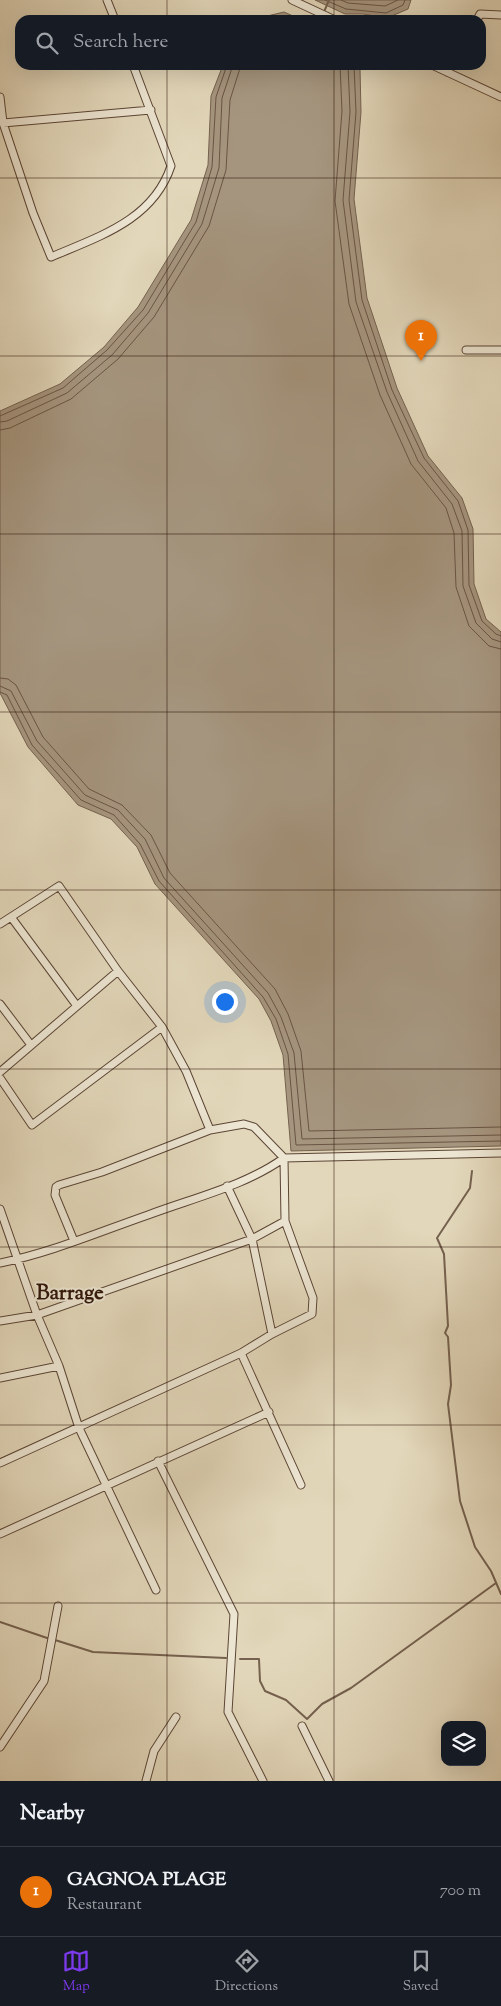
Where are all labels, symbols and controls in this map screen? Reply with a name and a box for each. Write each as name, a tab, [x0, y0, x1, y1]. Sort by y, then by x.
search box	[15, 15, 486, 70]
icon: search	[33, 29, 61, 57]
text: Search here	[73, 29, 168, 56]
pin: 1	[405, 320, 437, 361]
your location	[212, 989, 238, 1015]
district label: Barrage	[36, 1279, 104, 1309]
map controls	[441, 1721, 486, 1766]
button: layers	[441, 1721, 486, 1766]
text: Nearby	[20, 1799, 85, 1829]
text: GAGNOA PLAGE	[67, 1867, 226, 1894]
text: 1	[33, 1880, 39, 1903]
text: 700 m	[440, 1880, 481, 1903]
text: Restaurant	[67, 1894, 142, 1917]
tab: Map	[62, 1947, 90, 1997]
tab: Directions	[215, 1947, 278, 1997]
tab: Saved	[403, 1947, 439, 1997]

